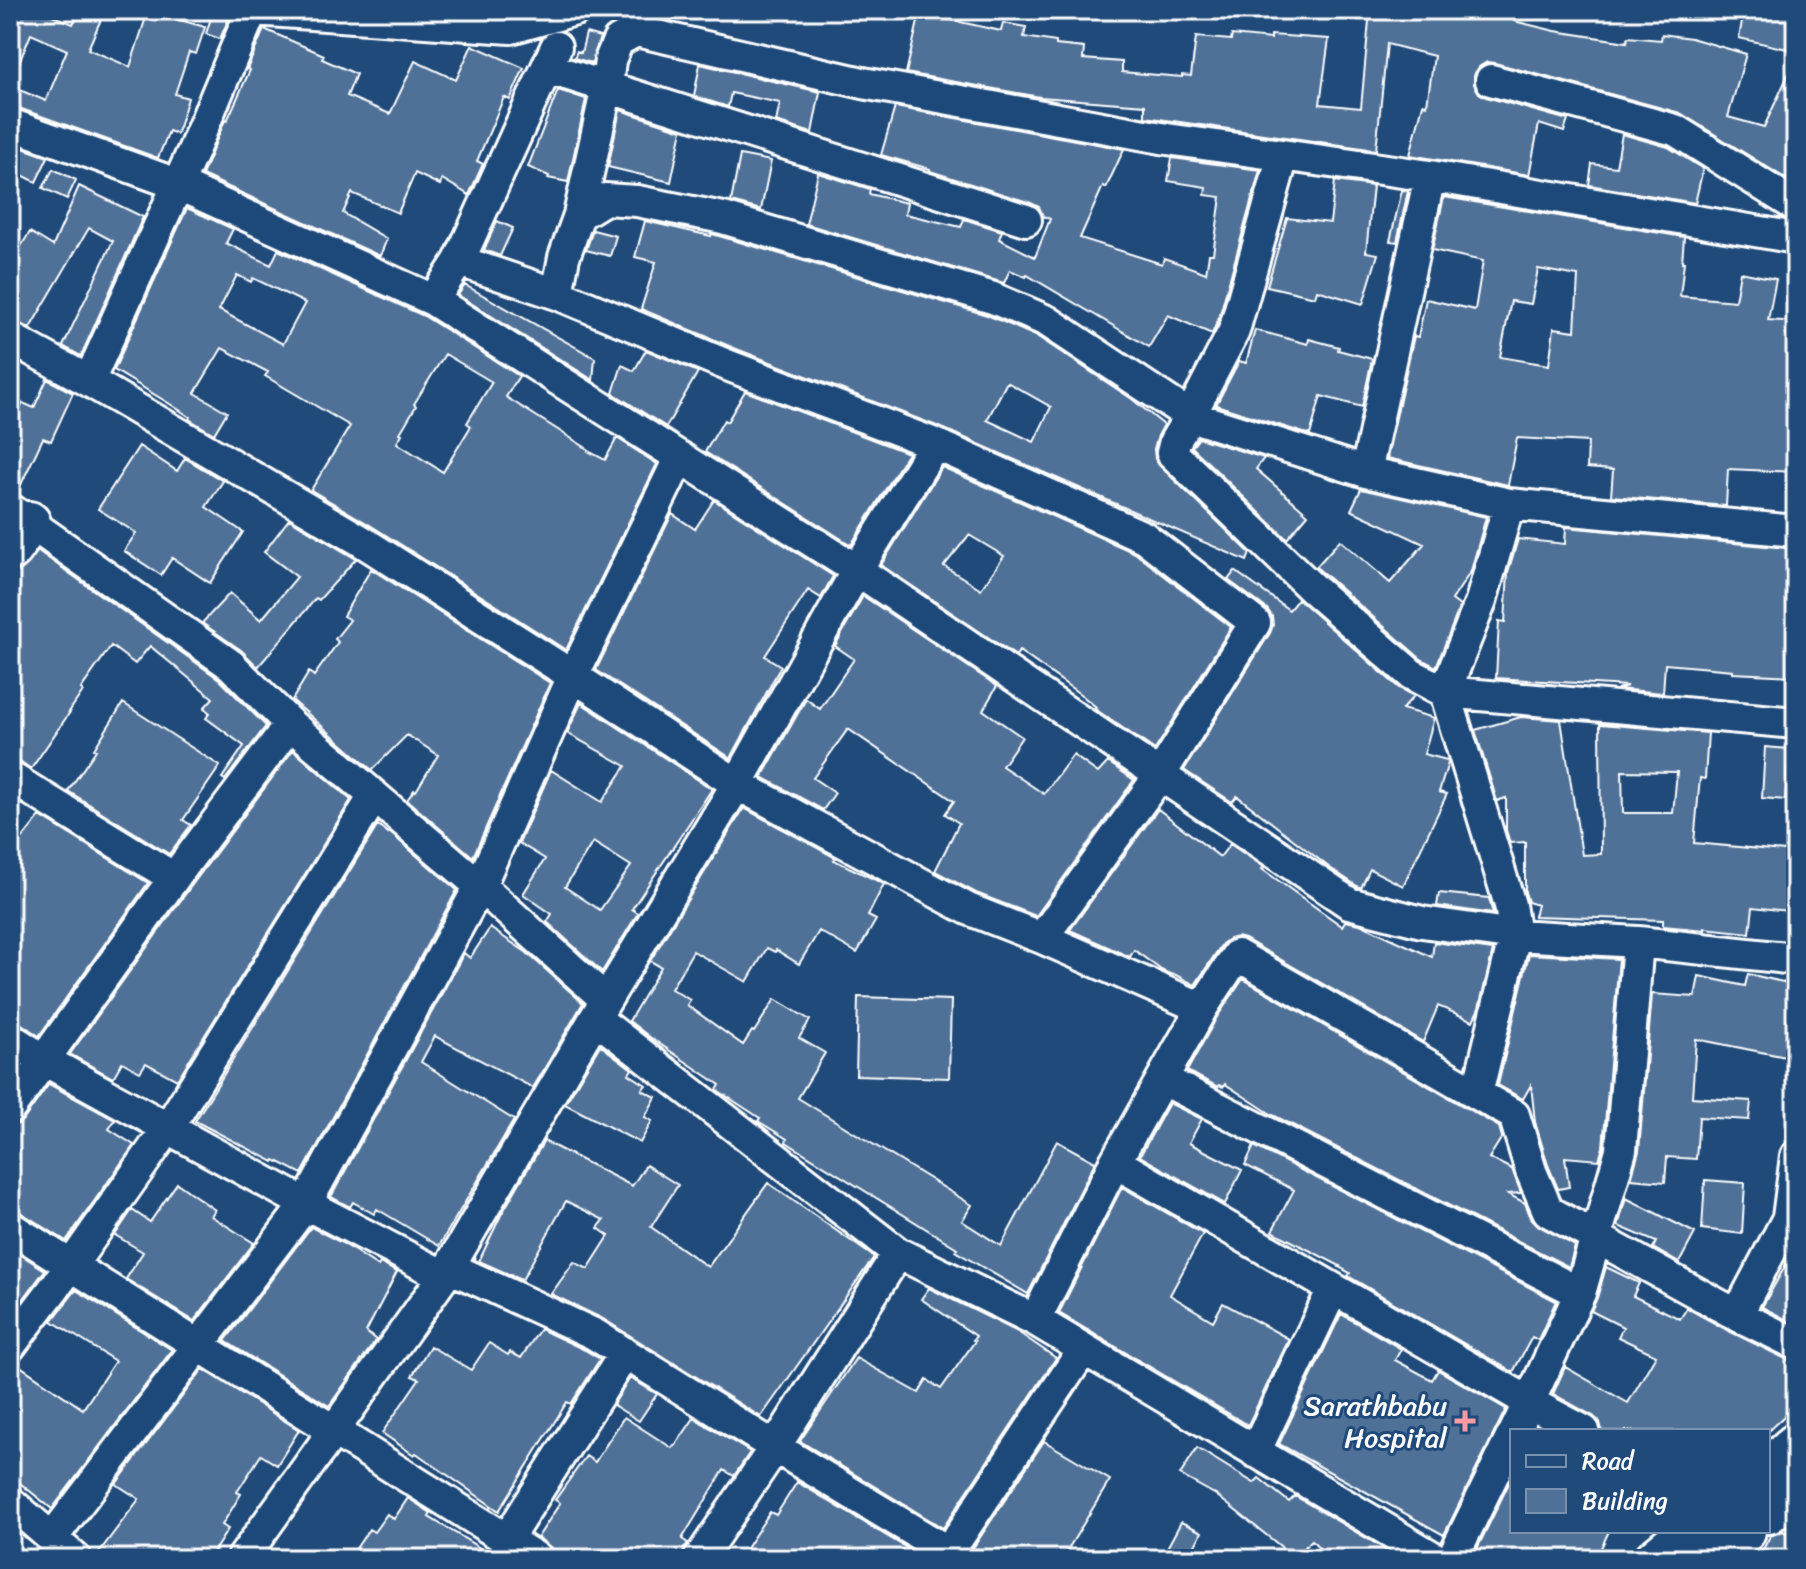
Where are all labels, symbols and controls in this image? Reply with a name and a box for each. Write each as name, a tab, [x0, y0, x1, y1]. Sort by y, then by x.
place label: Sarathbabu Hospital	[1304, 1381, 1448, 1462]
marker: Sarathbabu Hospital	[1454, 1410, 1476, 1432]
legend	[1510, 1429, 1770, 1533]
text: Road	[1582, 1440, 1636, 1482]
text: Building	[1582, 1480, 1668, 1522]

